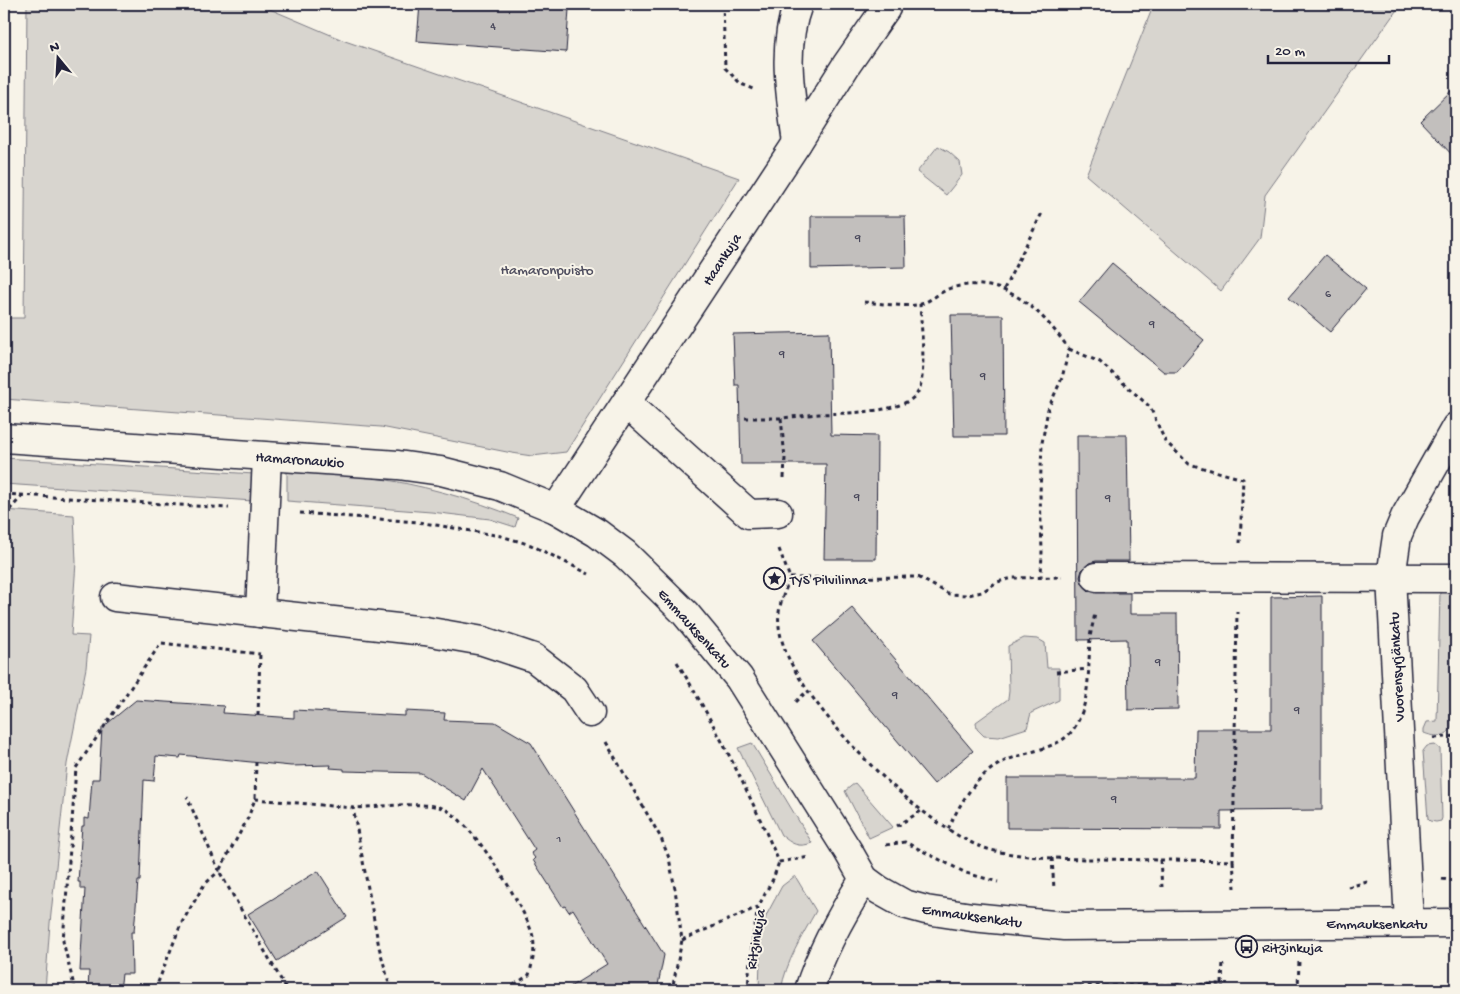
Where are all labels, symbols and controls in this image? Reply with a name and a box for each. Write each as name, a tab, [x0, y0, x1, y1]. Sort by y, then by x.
house number: 4	[490, 20, 496, 34]
north arrow	[32, 32, 82, 82]
scale bar	[1268, 32, 1389, 64]
text: N	[48, 39, 62, 58]
text: 20 m	[1275, 43, 1305, 61]
street label: Haankuja	[699, 230, 747, 290]
house number: 9	[854, 232, 861, 246]
park label: Hamaronpuisto	[500, 262, 594, 280]
house number: 6	[1325, 288, 1332, 302]
house number: 9	[1148, 318, 1155, 332]
house number: 9	[778, 348, 785, 362]
house number: 9	[979, 370, 986, 384]
street label: Hamaronaukio	[255, 449, 345, 473]
house number: 9	[853, 491, 860, 505]
house number: 9	[1104, 492, 1111, 506]
place icon: TYS Pilvilinna	[762, 567, 786, 591]
place label: TYS Pilvilinna	[789, 572, 868, 590]
street label: Emmauksenkatu	[653, 586, 734, 673]
street label: Vuorensyrjänkatu	[1386, 612, 1410, 723]
house number: 9	[1154, 656, 1161, 670]
house number: 9	[891, 689, 898, 703]
house number: 9	[1293, 704, 1300, 718]
house number: 9	[1110, 793, 1117, 807]
house number: 1	[556, 833, 562, 847]
street label: Emmauksenkatu	[920, 901, 1023, 933]
street label: Ritzinkuja	[743, 907, 771, 971]
street label: Emmauksenkatu	[1326, 916, 1428, 934]
bus stop icon: Ritzinkuja	[1234, 935, 1258, 959]
place label: Ritzinkuja	[1262, 940, 1323, 958]

